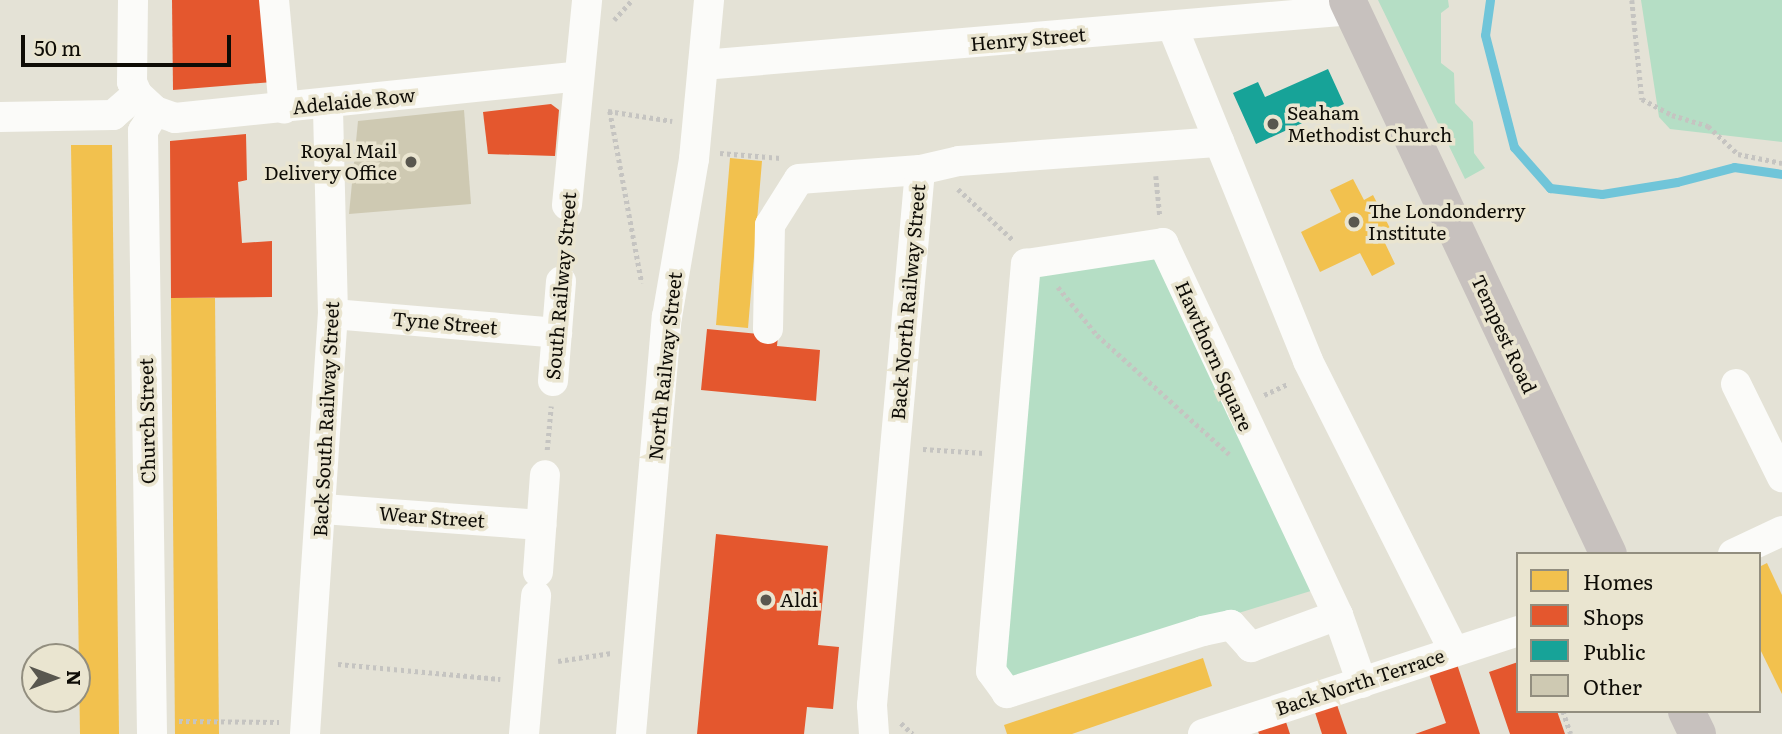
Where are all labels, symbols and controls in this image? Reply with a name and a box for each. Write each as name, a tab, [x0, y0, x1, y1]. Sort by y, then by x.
scale bar	[24, 21, 234, 65]
street label: Henry Street	[969, 23, 1087, 55]
text: 50 m	[34, 31, 81, 62]
street label: Adelaide Row	[291, 83, 417, 119]
place label: Seaham Methodist Church	[1287, 102, 1452, 146]
marker: Seaham Methodist Church	[1265, 116, 1281, 132]
place label: Royal Mail Delivery Office	[264, 140, 397, 184]
marker: Royal Mail Delivery Office	[403, 154, 419, 170]
street label: Back North Railway Street	[886, 183, 930, 421]
street label: South Railway Street	[541, 191, 581, 381]
place label: The Londonderry Institute	[1368, 200, 1525, 244]
marker: The Londonderry Institute	[1346, 214, 1362, 230]
street label: North Railway Street	[644, 271, 686, 461]
street label: Tempest Road	[1467, 271, 1541, 397]
street label: Hawthorn Square	[1171, 278, 1257, 434]
street label: Back South Railway Street	[308, 301, 344, 537]
street label: Tyne Street	[392, 307, 498, 339]
street label: Church Street	[135, 358, 159, 484]
street label: Wear Street	[378, 502, 486, 532]
legend	[1516, 552, 1761, 713]
text: Homes	[1583, 565, 1653, 596]
place label: Aldi	[780, 589, 818, 611]
marker: Aldi	[758, 592, 774, 608]
text: Shops	[1583, 600, 1644, 631]
text: Public	[1583, 635, 1645, 666]
north arrow	[21, 643, 91, 713]
street label: Back North Terrace	[1273, 644, 1447, 720]
text: N	[61, 670, 89, 686]
text: Other	[1583, 670, 1642, 701]

